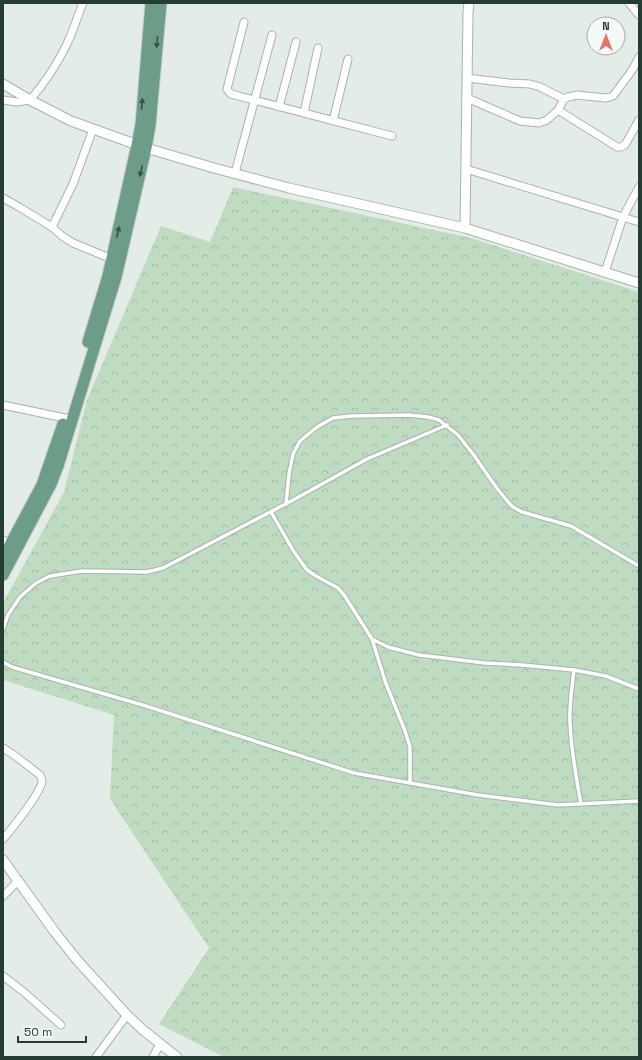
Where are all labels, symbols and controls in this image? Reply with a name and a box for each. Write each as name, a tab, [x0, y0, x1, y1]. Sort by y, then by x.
north arrow	[586, 16, 626, 56]
text: N	[602, 19, 610, 33]
one-way arrow	[154, 36, 161, 48]
one-way arrow	[139, 98, 146, 110]
one-way arrow	[138, 165, 144, 177]
one-way arrow	[115, 226, 121, 238]
scale bar	[18, 1018, 86, 1044]
text: 50 m	[24, 1024, 52, 1040]

